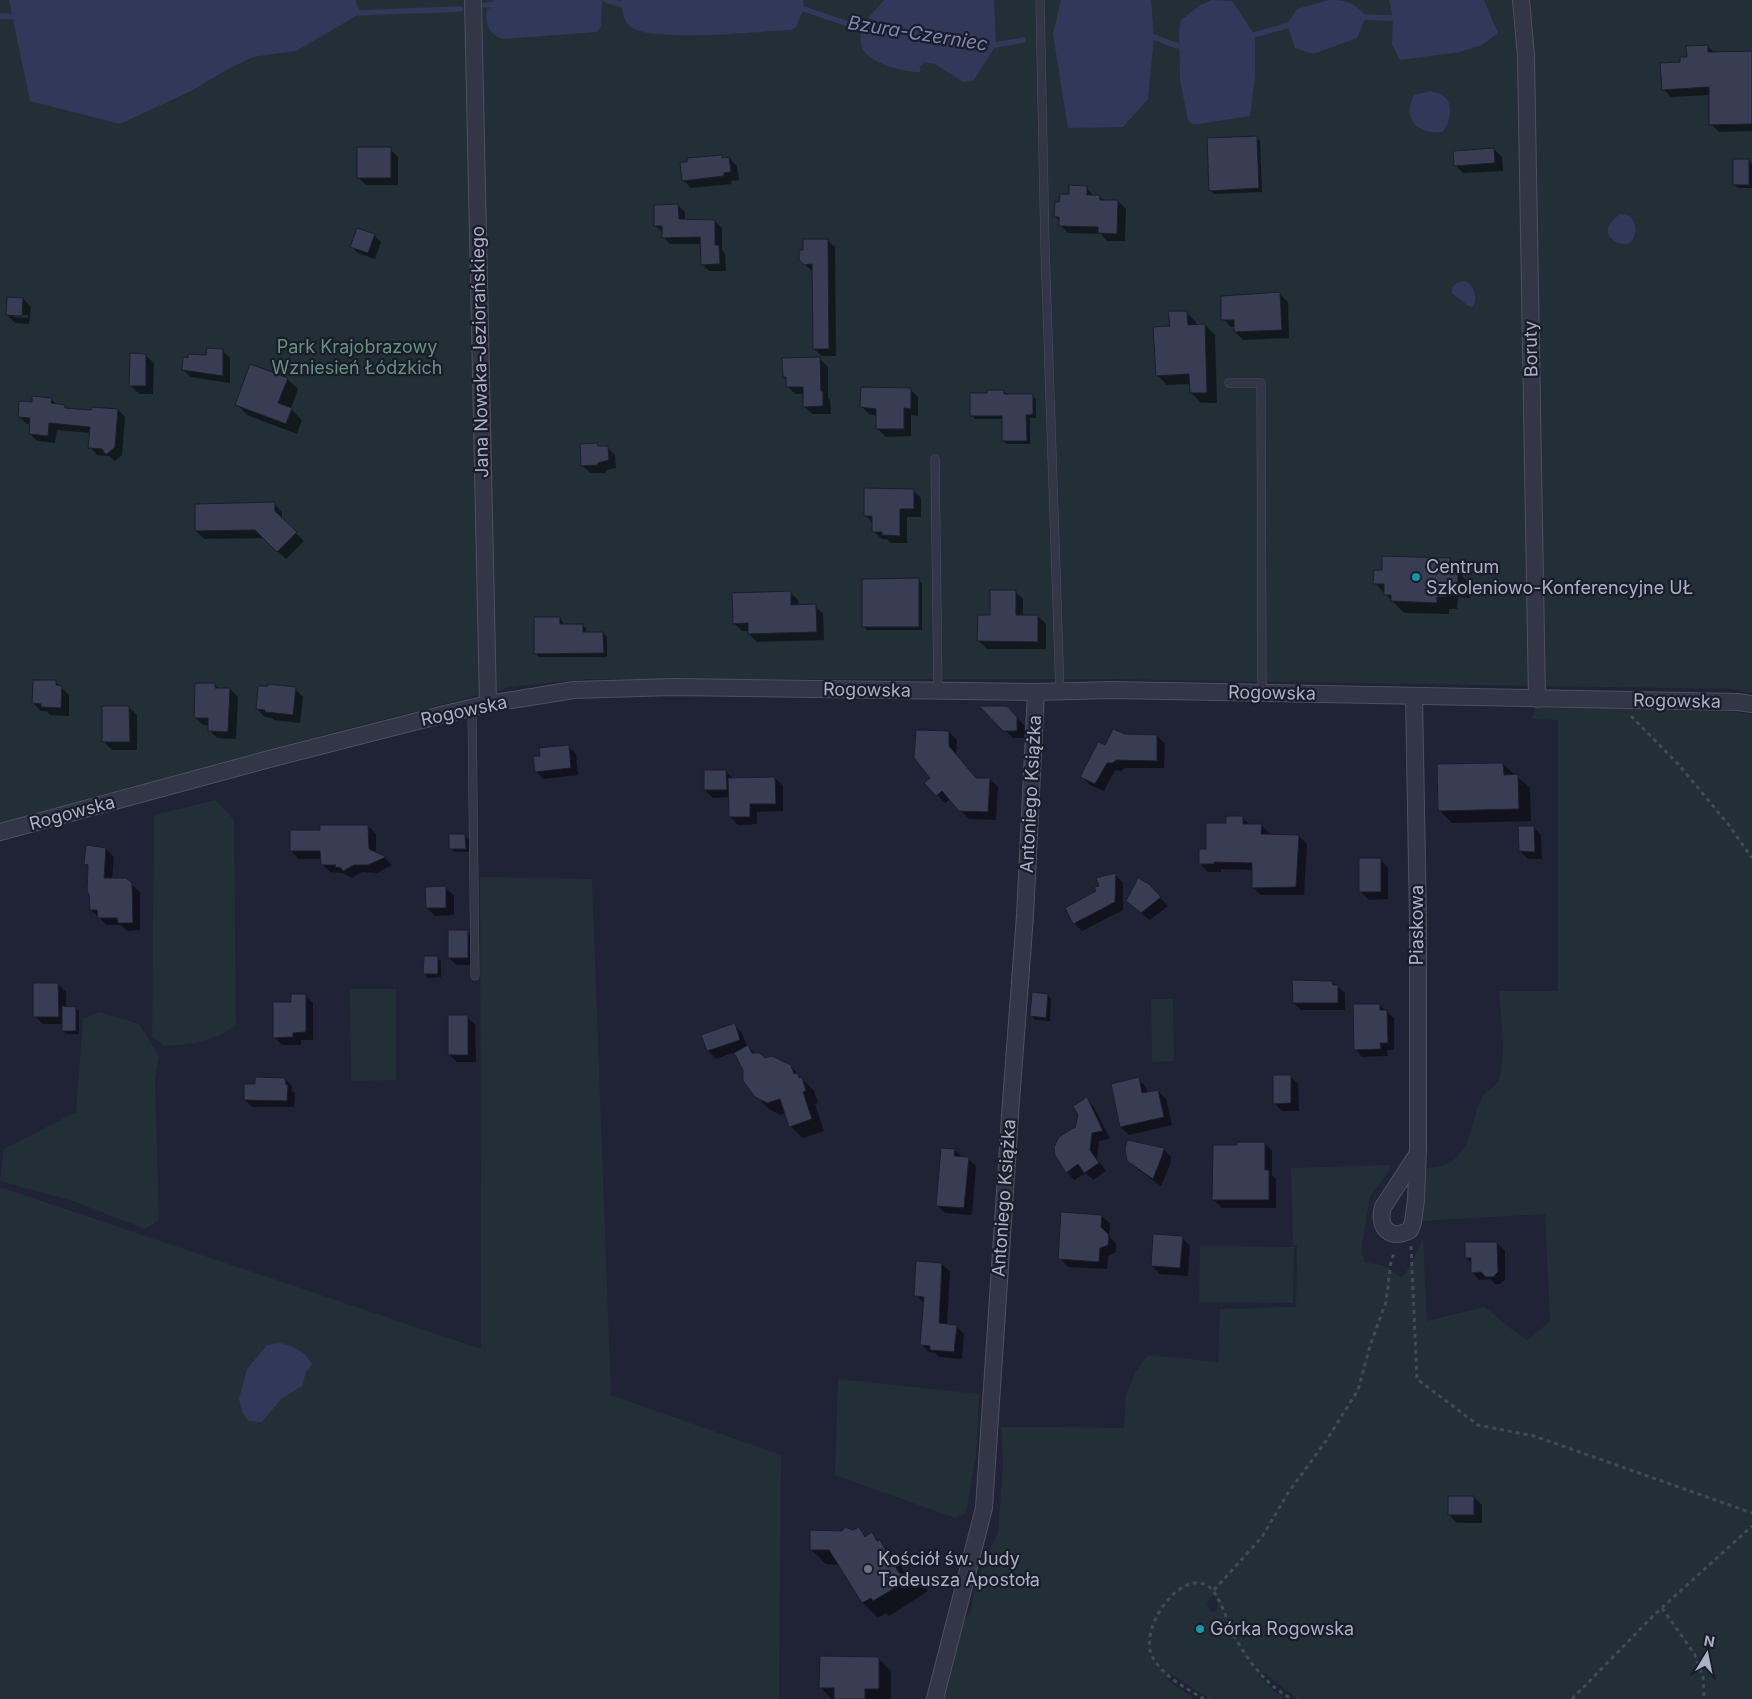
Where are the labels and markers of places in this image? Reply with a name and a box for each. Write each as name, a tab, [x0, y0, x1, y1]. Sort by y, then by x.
place label: Centrum Szkoleniowo-Konferencyjne UŁ	[1426, 556, 1693, 598]
marker: Centrum Szkoleniowo-Konferencyjne UŁ	[1410, 571, 1422, 583]
place label: Kościół św. Judy Tadeusza Apostoła	[878, 1548, 1040, 1590]
marker: Kościół św. Judy Tadeusza Apostoła	[862, 1563, 874, 1575]
place label: Górka Rogowska	[1210, 1618, 1354, 1639]
marker: Górka Rogowska	[1194, 1623, 1206, 1635]

